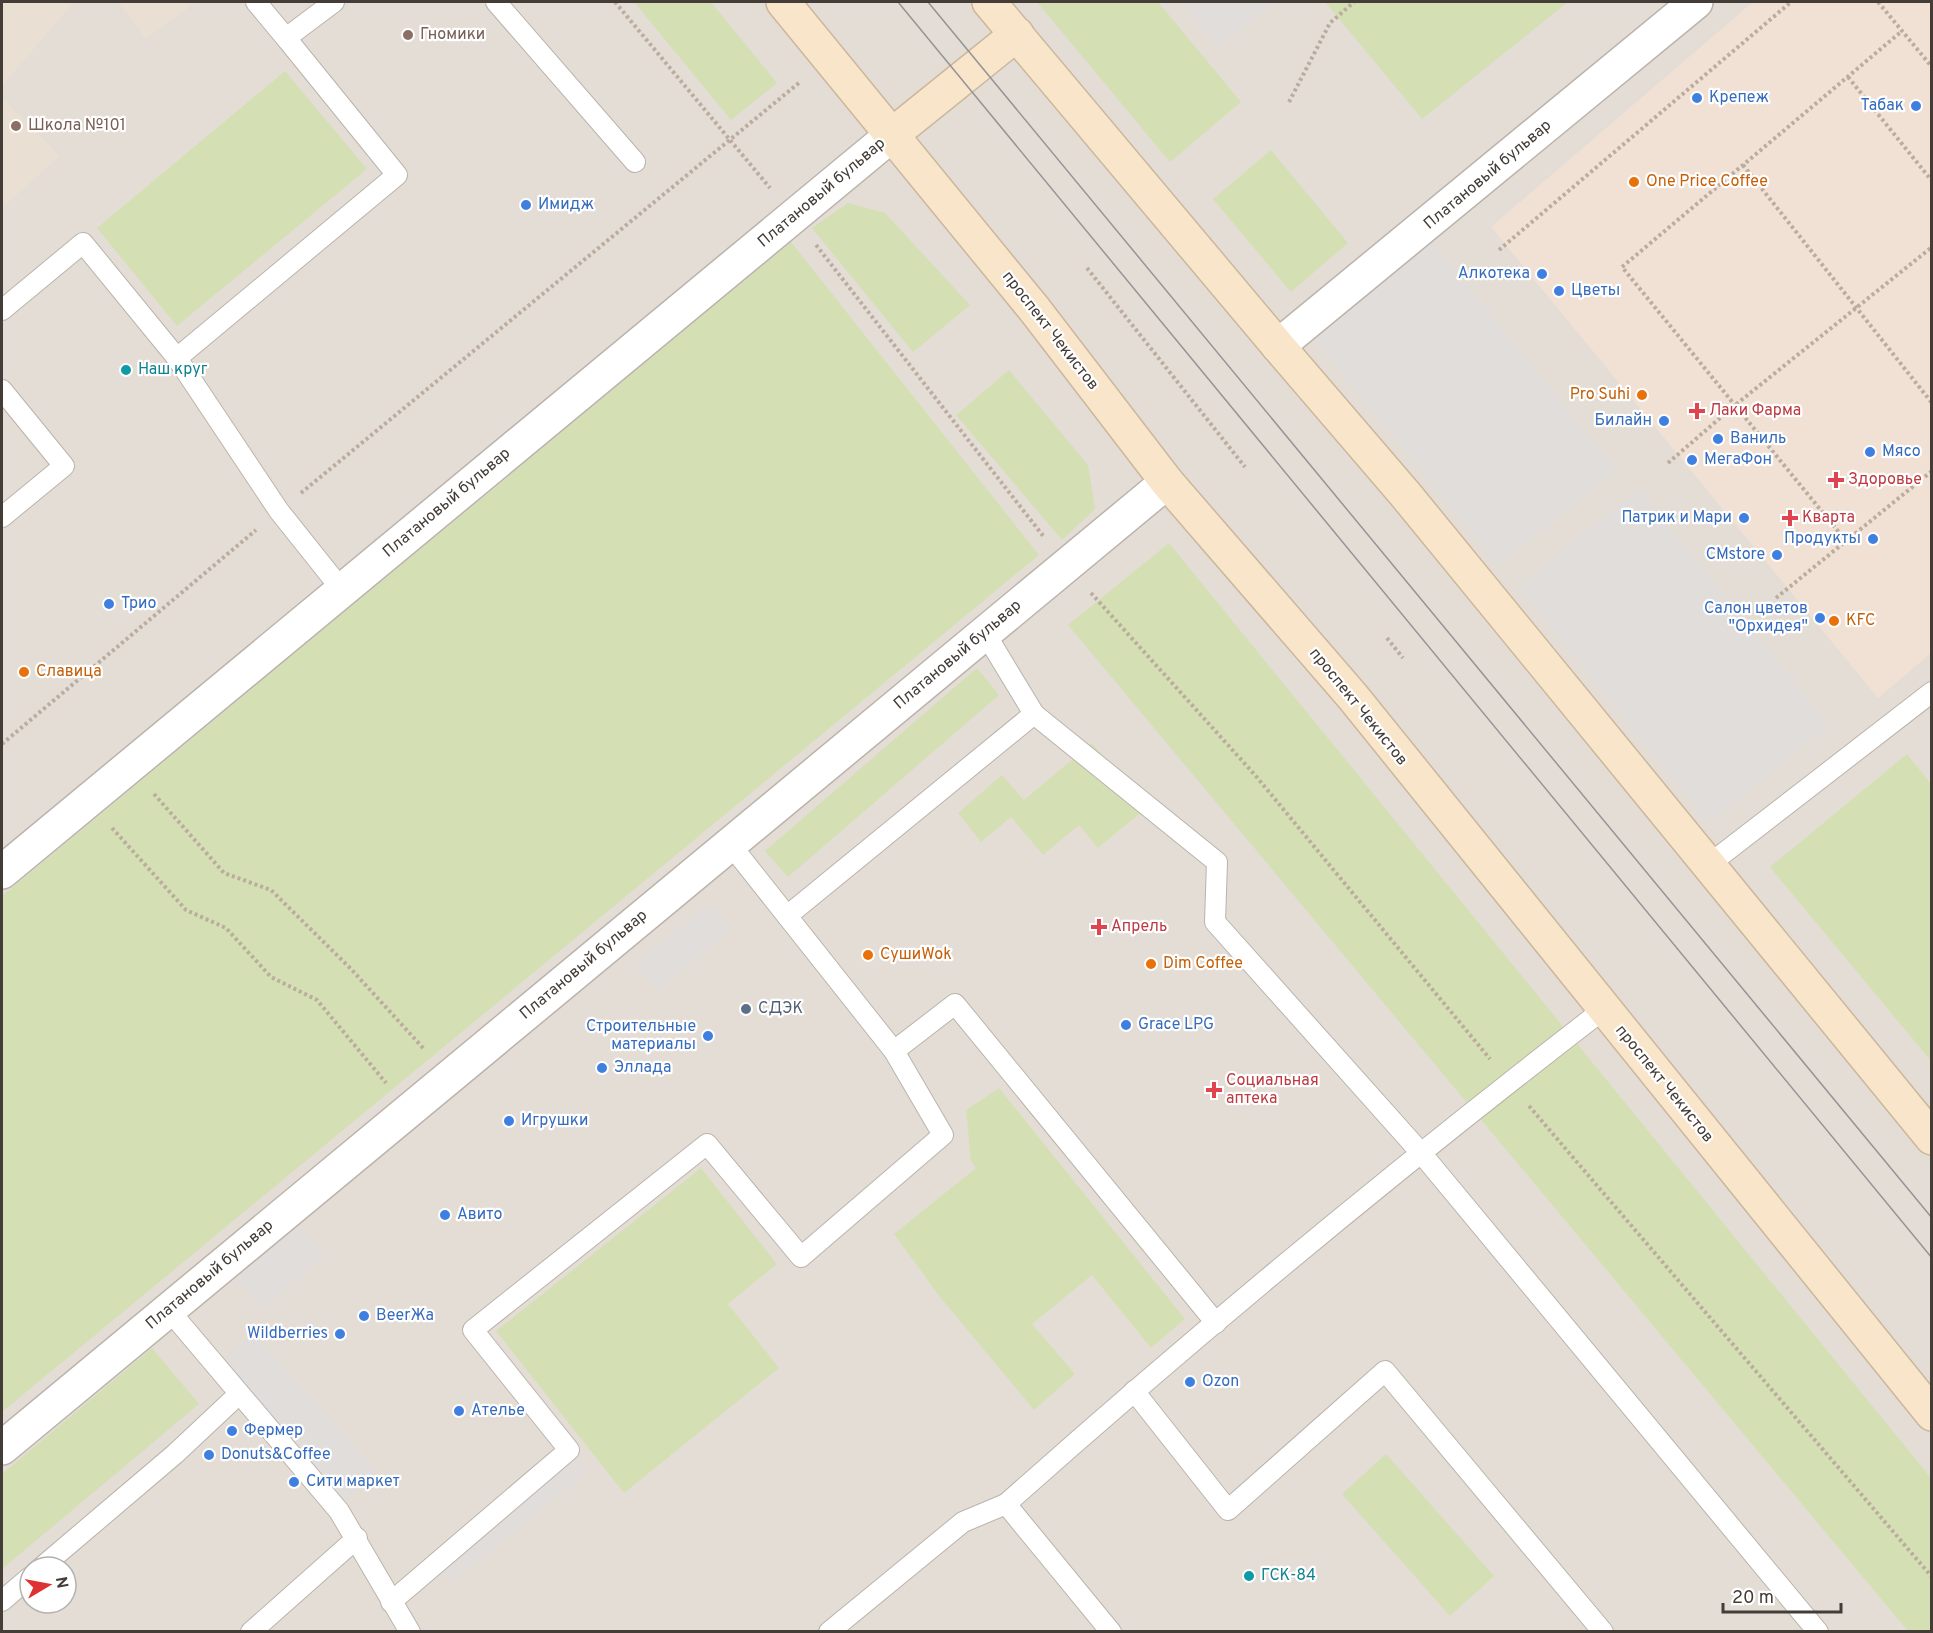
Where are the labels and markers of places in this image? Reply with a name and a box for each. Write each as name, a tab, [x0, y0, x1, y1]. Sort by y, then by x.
place label: Гномики	[420, 25, 485, 45]
marker: Гномики	[401, 28, 415, 42]
place label: Крепеж	[1709, 88, 1769, 108]
marker: Крепеж	[1690, 91, 1704, 105]
place label: Табак	[1860, 96, 1904, 116]
marker: Табак	[1909, 99, 1923, 113]
place label: Школа №101	[28, 116, 126, 136]
marker: Школа №101	[9, 119, 23, 133]
place label: One Price Coffee	[1646, 172, 1768, 192]
marker: One Price Coffee	[1627, 175, 1641, 189]
place label: Имидж	[538, 195, 594, 215]
marker: Имидж	[519, 198, 533, 212]
place label: Алкотека	[1458, 264, 1530, 284]
marker: Алкотека	[1535, 267, 1549, 281]
place label: Цветы	[1571, 281, 1620, 301]
marker: Цветы	[1552, 284, 1566, 298]
place label: Наш круг	[138, 360, 208, 380]
marker: Наш круг	[119, 363, 133, 377]
place label: Pro Suhi	[1570, 385, 1630, 405]
marker: Pro Suhi	[1635, 388, 1649, 402]
place label: Лаки Фарма	[1709, 401, 1801, 421]
marker: Лаки Фарма	[1690, 404, 1704, 418]
place label: Билайн	[1595, 411, 1652, 431]
marker: Билайн	[1657, 414, 1671, 428]
place label: Ваниль	[1730, 429, 1786, 449]
marker: Ваниль	[1711, 432, 1725, 446]
place label: Мясо	[1882, 442, 1921, 462]
marker: Мясо	[1863, 445, 1877, 459]
place label: МегаФон	[1704, 450, 1772, 470]
marker: МегаФон	[1685, 453, 1699, 467]
place label: Здоровье	[1848, 470, 1922, 490]
marker: Здоровье	[1829, 473, 1843, 487]
place label: Патрик и Мари	[1621, 508, 1732, 528]
place label: Кварта	[1802, 508, 1855, 528]
marker: Патрик и Мари	[1737, 511, 1751, 525]
marker: Кварта	[1783, 511, 1797, 525]
place label: Продукты	[1784, 529, 1861, 549]
marker: Продукты	[1866, 532, 1880, 546]
place label: CMstore	[1706, 545, 1765, 565]
marker: CMstore	[1770, 548, 1784, 562]
place label: Трио	[121, 594, 157, 614]
marker: Трио	[102, 597, 116, 611]
place label: Салон цветов "Орхидея"	[1704, 599, 1808, 637]
marker: Салон цветов "Орхидея"	[1813, 611, 1827, 625]
place label: KFC	[1846, 611, 1875, 631]
marker: KFC	[1827, 614, 1841, 628]
place label: Славица	[36, 662, 102, 682]
marker: Славица	[17, 665, 31, 679]
place label: Апрель	[1111, 917, 1167, 937]
marker: Апрель	[1092, 920, 1106, 934]
place label: СушиWok	[880, 945, 952, 965]
marker: СушиWok	[861, 948, 875, 962]
place label: Dim Coffee	[1163, 954, 1243, 974]
marker: Dim Coffee	[1144, 957, 1158, 971]
place label: СДЭК	[758, 999, 803, 1019]
marker: СДЭК	[739, 1002, 753, 1016]
place label: Grace LPG	[1138, 1015, 1214, 1035]
place label: Строительные материалы	[586, 1017, 696, 1055]
marker: Grace LPG	[1119, 1018, 1133, 1032]
marker: Строительные материалы	[701, 1029, 715, 1043]
place label: Эллада	[614, 1058, 671, 1078]
marker: Эллада	[595, 1061, 609, 1075]
place label: Социальная аптека	[1226, 1071, 1319, 1109]
marker: Социальная аптека	[1207, 1083, 1221, 1097]
place label: Игрушки	[521, 1111, 588, 1131]
marker: Игрушки	[502, 1114, 516, 1128]
place label: Авито	[457, 1205, 503, 1225]
marker: Авито	[438, 1208, 452, 1222]
place label: BeerЖа	[376, 1306, 434, 1326]
marker: BeerЖа	[357, 1309, 371, 1323]
place label: Wildberries	[247, 1324, 328, 1344]
marker: Wildberries	[333, 1327, 347, 1341]
place label: Ozon	[1202, 1372, 1239, 1392]
marker: Ozon	[1183, 1375, 1197, 1389]
place label: Ателье	[471, 1401, 525, 1421]
marker: Ателье	[452, 1404, 466, 1418]
place label: Фермер	[244, 1421, 303, 1441]
marker: Фермер	[225, 1424, 239, 1438]
place label: Donuts&Coffee	[221, 1445, 331, 1465]
marker: Donuts&Coffee	[202, 1448, 216, 1462]
place label: Сити маркет	[306, 1472, 400, 1492]
marker: Сити маркет	[287, 1475, 301, 1489]
place label: ГСК-84	[1261, 1566, 1316, 1586]
marker: ГСК-84	[1242, 1569, 1256, 1583]

